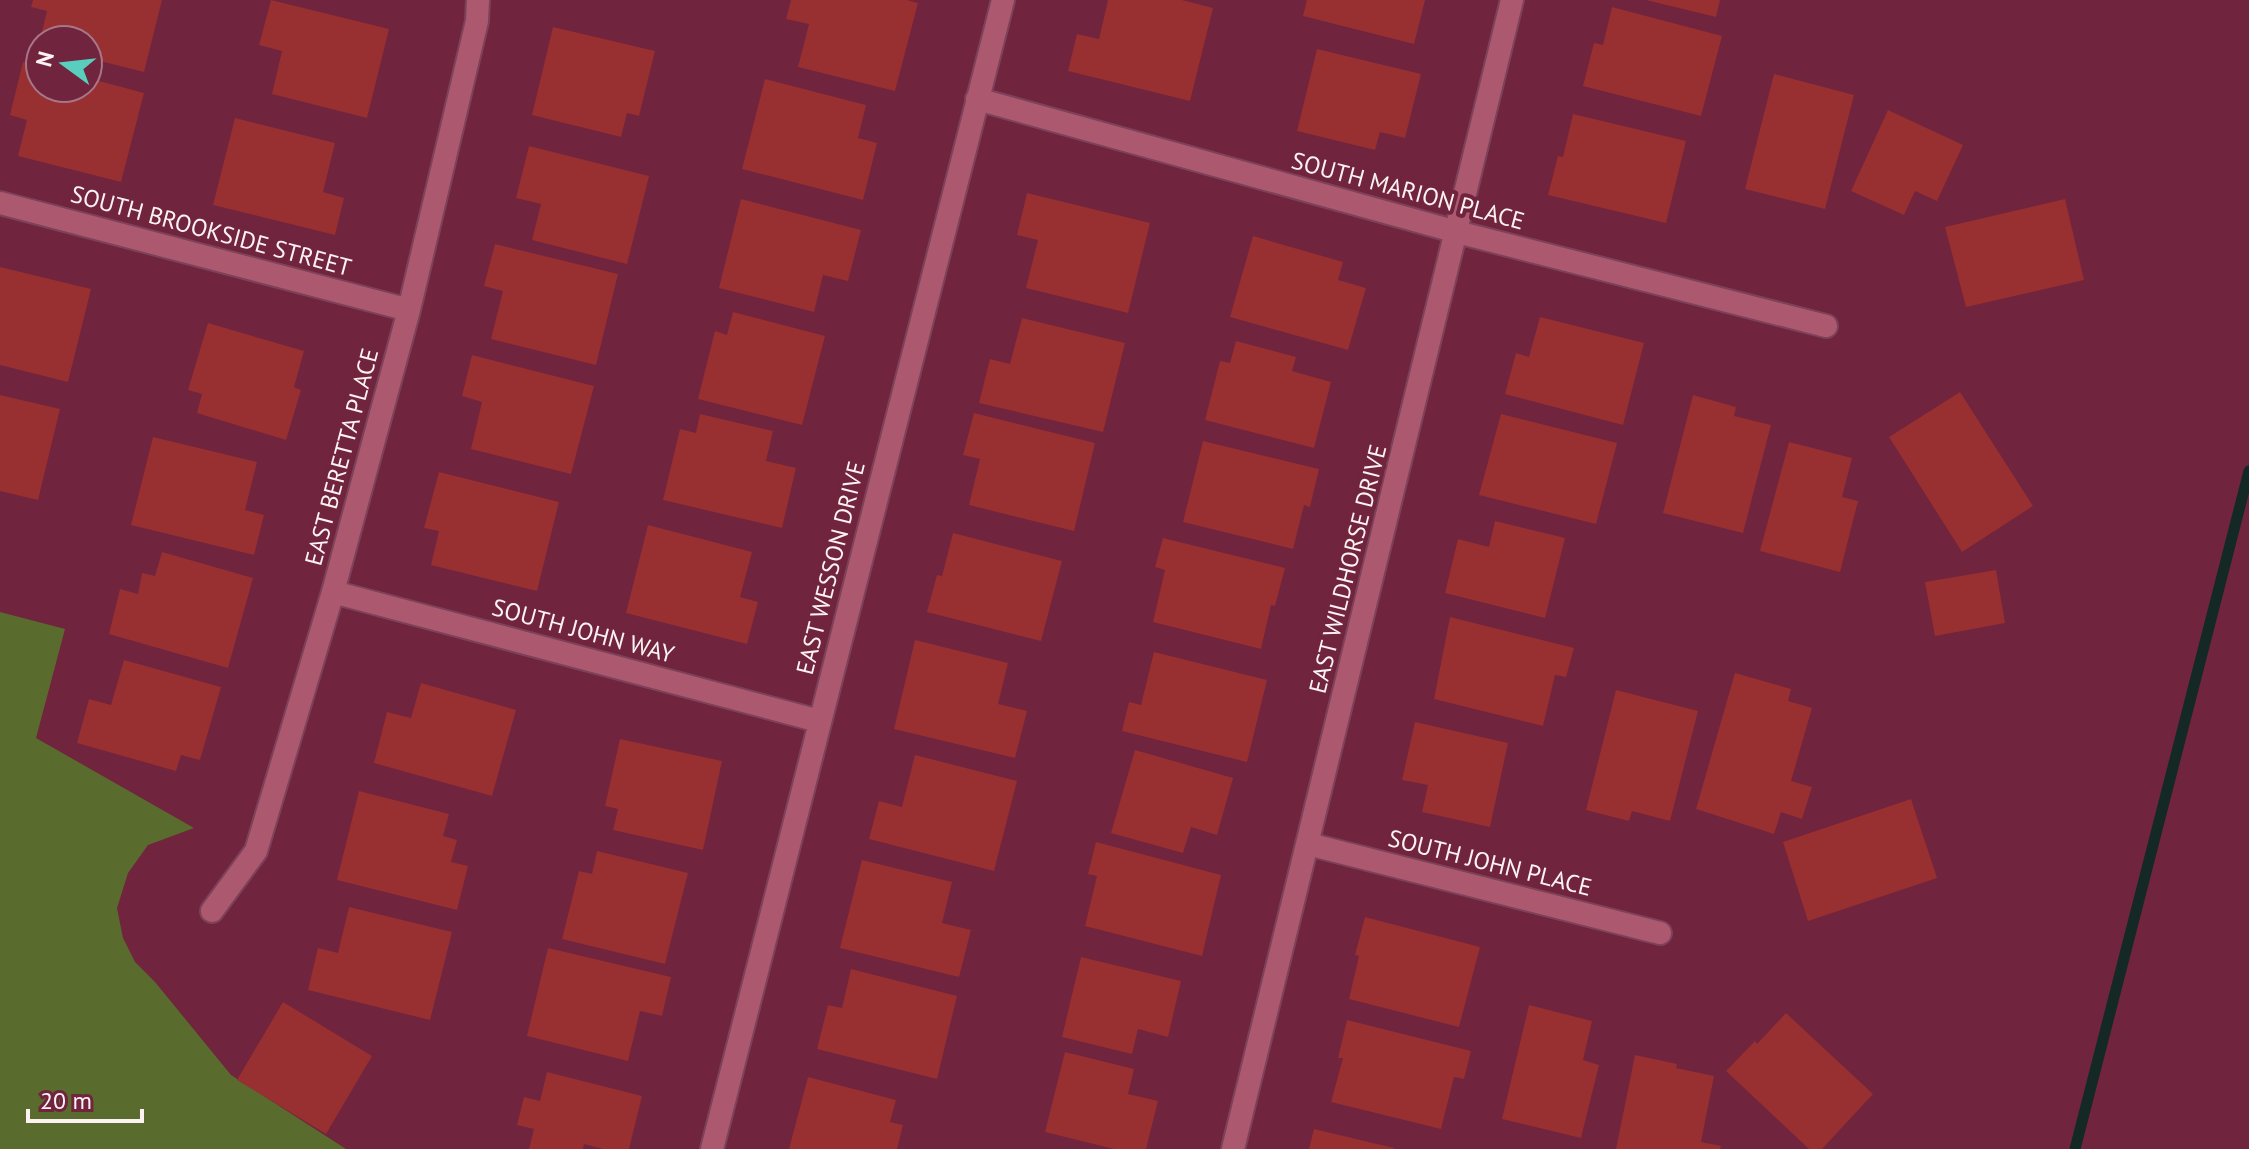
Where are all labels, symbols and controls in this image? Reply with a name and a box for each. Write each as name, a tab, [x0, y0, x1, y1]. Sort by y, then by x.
north arrow	[24, 24, 104, 104]
text: N	[29, 48, 60, 69]
street label: SOUTH MARION PLACE	[1288, 144, 1528, 237]
street label: SOUTH BROOKSIDE STREET	[67, 178, 355, 283]
street label: EAST BERETTA PLACE	[298, 345, 385, 569]
street label: EAST WILDHORSE DRIVE	[1302, 441, 1393, 696]
street label: EAST WESSON DRIVE	[789, 458, 872, 678]
street label: SOUTH JOHN WAY	[489, 591, 678, 670]
street label: SOUTH JOHN PLACE	[1385, 822, 1595, 903]
scale bar	[28, 1073, 142, 1123]
text: 20 m	[40, 1085, 92, 1116]

